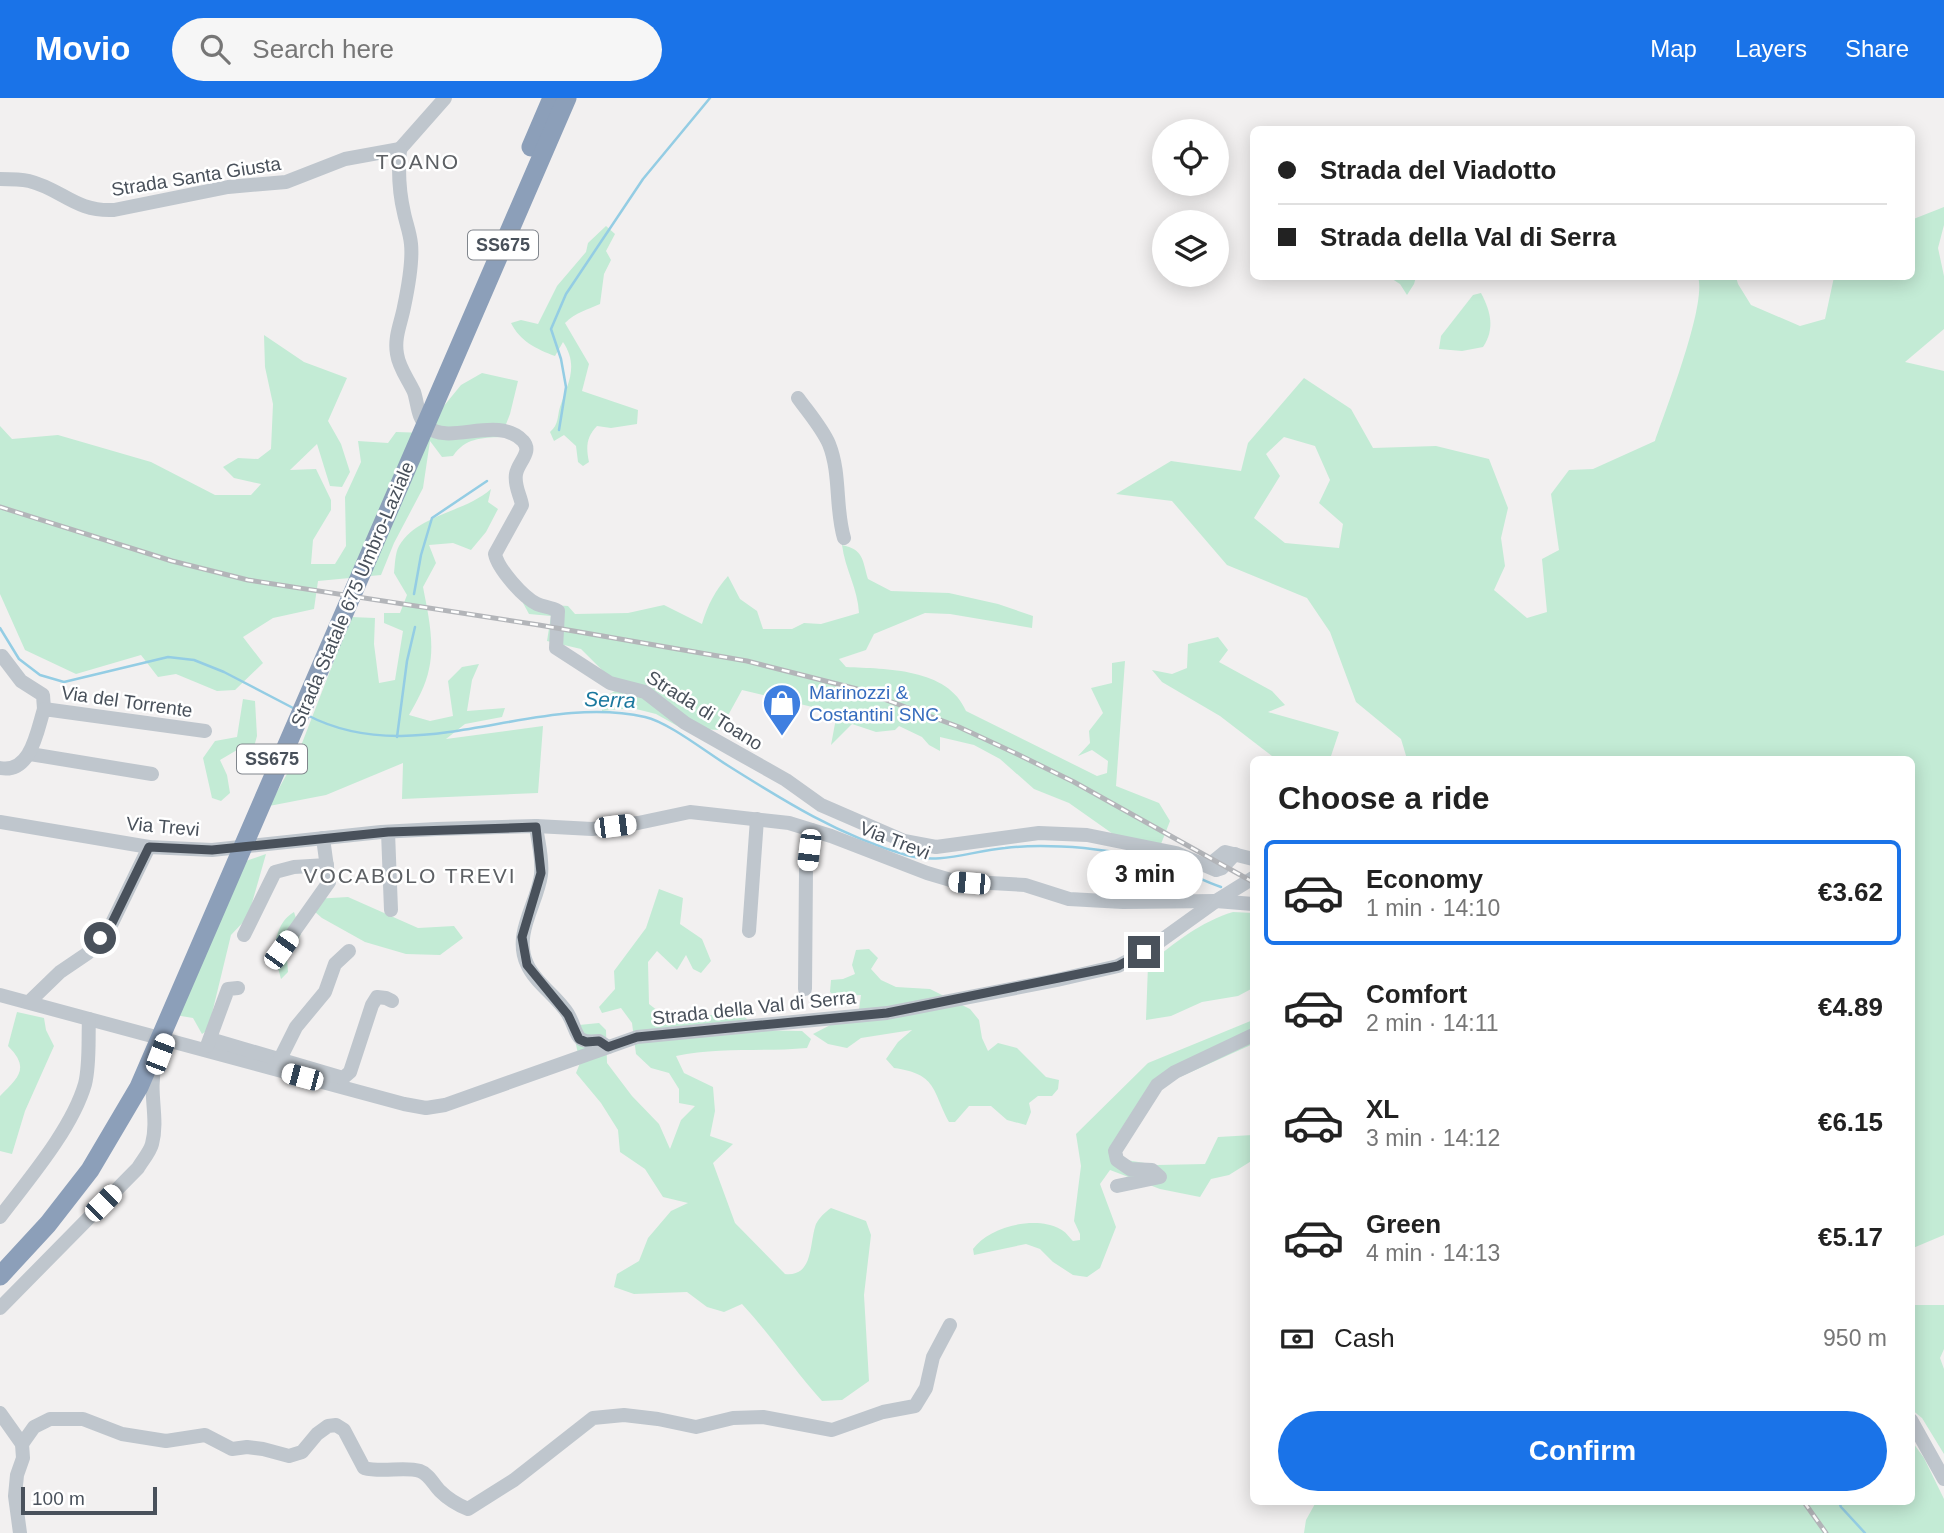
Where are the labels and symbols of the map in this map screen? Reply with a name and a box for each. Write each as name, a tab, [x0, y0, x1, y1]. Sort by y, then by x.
district label: TOANO	[376, 150, 460, 173]
street label: Strada Santa Giusta	[110, 153, 283, 200]
road number: SS675	[468, 230, 538, 260]
street label: Strada Statale 675 Umbro-Laziale	[287, 458, 418, 730]
street label: Strada di Toano	[643, 666, 767, 755]
street label: Via del Torrente	[60, 682, 194, 721]
shop icon: Marinozzi & Costantini SNC	[761, 682, 803, 737]
place label: Marinozzi & Costantini SNC	[809, 682, 939, 725]
water label: Serra	[584, 687, 636, 712]
road number: SS675	[237, 744, 307, 774]
street label: Via Trevi	[125, 813, 201, 840]
car	[593, 813, 638, 839]
street label: Via Trevi	[857, 817, 933, 863]
car	[797, 828, 822, 872]
callout: 3 min	[1086, 850, 1202, 900]
district label: VOCABOLO TREVI	[303, 864, 517, 887]
car	[948, 871, 991, 895]
route start	[84, 922, 116, 954]
car	[261, 927, 302, 973]
route end	[1128, 936, 1160, 968]
street label: Strada della Val di Serra	[651, 986, 857, 1029]
car	[143, 1031, 178, 1077]
car	[279, 1061, 326, 1093]
car	[81, 1181, 126, 1225]
scale bar	[21, 1484, 158, 1516]

